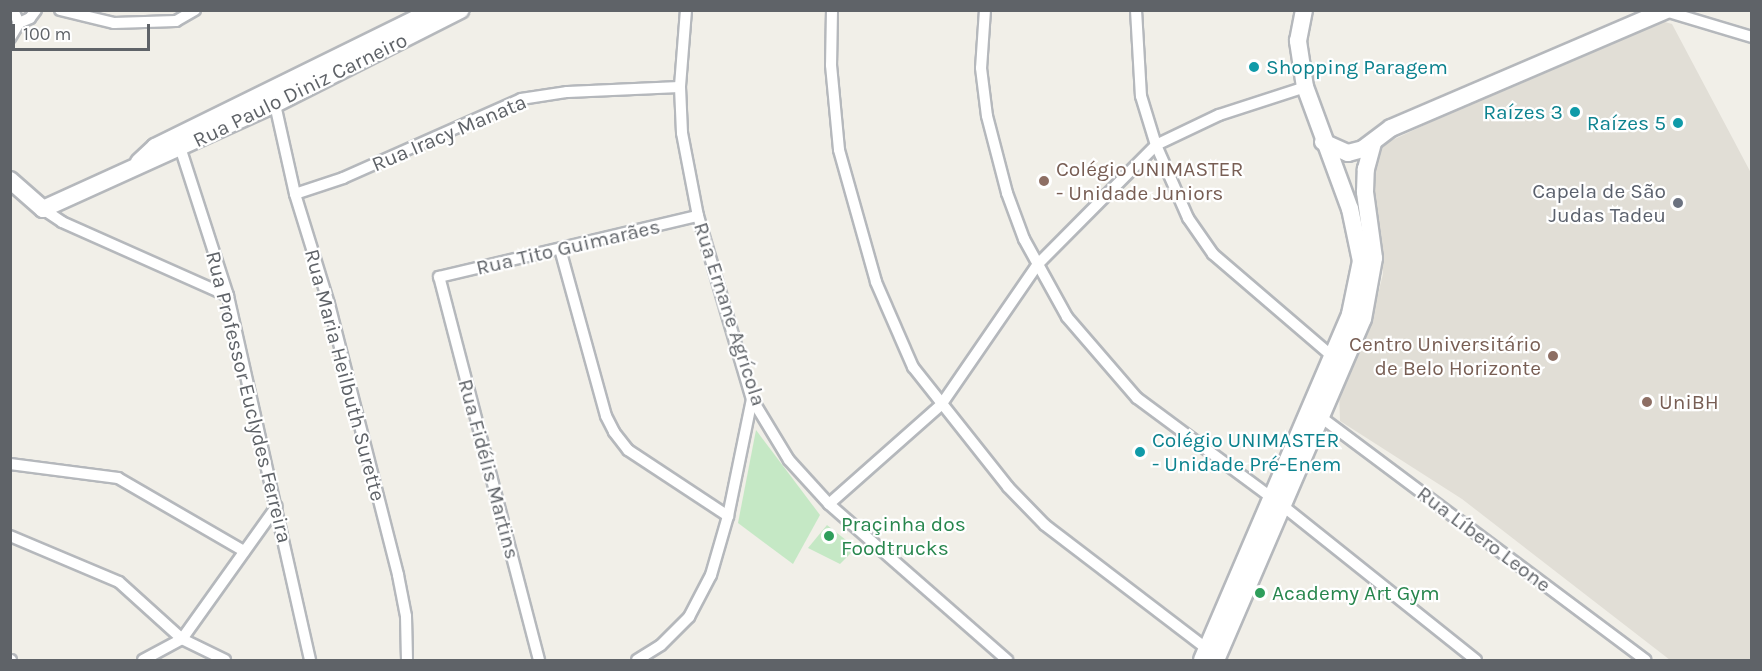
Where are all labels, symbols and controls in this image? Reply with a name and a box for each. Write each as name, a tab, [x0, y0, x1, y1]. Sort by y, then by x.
scale bar	[15, 12, 153, 50]
text: 100 m	[23, 23, 71, 45]
street label: Rua Paulo Diniz Carneiro	[189, 27, 411, 153]
place label: Shopping Paragem	[1266, 54, 1448, 80]
marker: Shopping Paragem	[1247, 60, 1261, 74]
street label: Rua Iracy Manata	[368, 89, 530, 177]
place label: Raízes 3	[1483, 99, 1563, 125]
marker: Raízes 3	[1568, 105, 1582, 119]
place label: Raízes 5	[1587, 110, 1666, 136]
marker: Raízes 5	[1671, 116, 1685, 130]
place label: Colégio UNIMASTER - Unidade Juniors	[1056, 156, 1243, 206]
marker: Colégio UNIMASTER - Unidade Juniors	[1037, 174, 1051, 188]
place label: Capela de São Judas Tadeu	[1532, 178, 1666, 228]
marker: Capela de São Judas Tadeu	[1671, 196, 1685, 210]
street label: Rua Tito Guimarães	[474, 214, 662, 280]
street label: Rua Ernane Agrícola	[688, 219, 772, 409]
street label: Rua Maria Heilbuth Surette	[299, 246, 391, 504]
street label: Rua Professor Euclydes Ferreira	[201, 249, 297, 545]
place label: Centro Universitário de Belo Horizonte	[1349, 331, 1541, 381]
marker: Centro Universitário de Belo Horizonte	[1546, 349, 1560, 363]
street label: Rua Fidélis Martins	[453, 376, 525, 562]
place label: UniBH	[1659, 389, 1719, 415]
marker: UniBH	[1640, 395, 1654, 409]
place label: Colégio UNIMASTER - Unidade Pré-Enem	[1152, 427, 1341, 477]
marker: Colégio UNIMASTER - Unidade Pré-Enem	[1133, 445, 1147, 459]
street label: Rua Líbero Leone	[1412, 480, 1556, 598]
place label: Praçinha dos Foodtrucks	[841, 511, 966, 561]
marker: Praçinha dos Foodtrucks	[822, 529, 836, 543]
place label: Academy Art Gym	[1272, 580, 1440, 606]
marker: Academy Art Gym	[1253, 586, 1267, 600]

